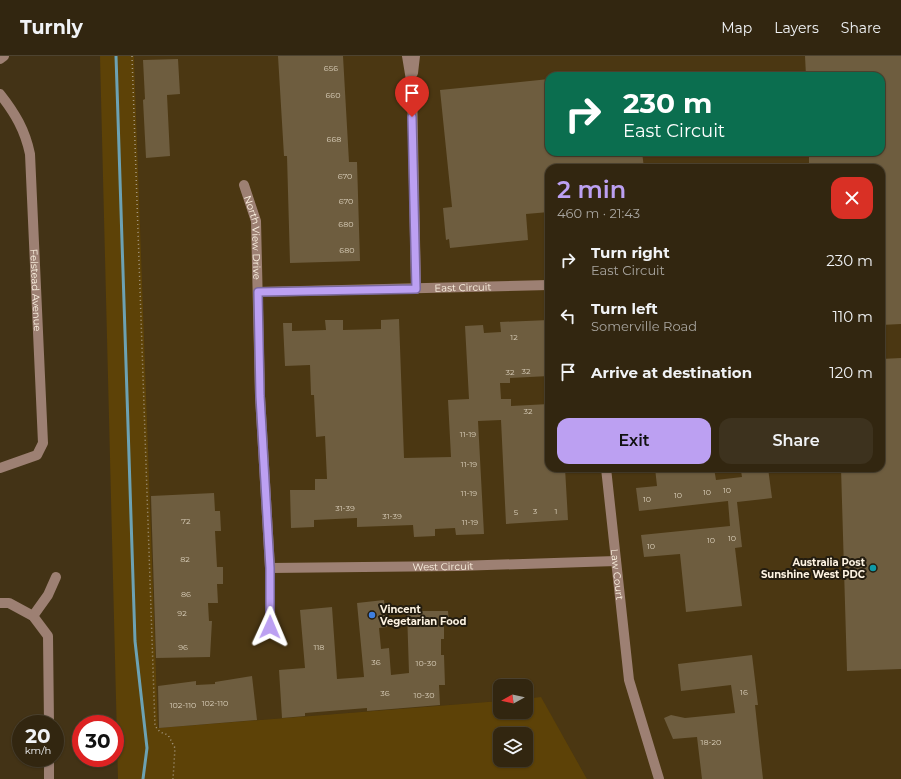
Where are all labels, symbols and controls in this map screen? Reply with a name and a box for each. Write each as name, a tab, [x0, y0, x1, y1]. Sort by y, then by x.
text: Turnly	[20, 16, 83, 39]
text: Map	[721, 19, 752, 37]
text: Layers	[774, 19, 819, 37]
text: Share	[841, 19, 881, 37]
house number: 656	[324, 63, 338, 73]
pin	[395, 76, 429, 117]
icon: arrive	[401, 82, 423, 104]
text: 230 m	[623, 86, 712, 120]
icon: right	[557, 88, 609, 140]
house number: 660	[325, 90, 341, 100]
text: East Circuit	[623, 120, 725, 142]
house number: 668	[327, 134, 341, 144]
house number: 670	[338, 171, 352, 181]
text: 2 min	[557, 175, 626, 204]
button: close	[831, 177, 873, 219]
street label: North View Drive	[241, 194, 263, 280]
house number: 670	[339, 196, 353, 206]
text: 460 m · 21:43	[557, 205, 640, 221]
house number: 680	[338, 219, 354, 229]
text: Turn right	[591, 243, 670, 262]
house number: 680	[339, 245, 355, 255]
street label: Felstead Avenue	[27, 249, 44, 332]
icon: right	[557, 249, 579, 271]
text: 230 m	[826, 251, 873, 270]
text: East Circuit	[591, 262, 665, 278]
street label: East Circuit	[434, 280, 492, 295]
text: Turn left	[591, 299, 658, 318]
icon: left	[557, 305, 579, 327]
text: 110 m	[832, 307, 873, 326]
text: Somerville Road	[591, 318, 697, 334]
house number: 12	[510, 332, 518, 342]
icon: arrive	[557, 361, 579, 383]
text: Arrive at destination	[591, 363, 752, 382]
text: 120 m	[829, 363, 873, 382]
house number: 32	[521, 366, 531, 376]
house number: 32	[505, 367, 515, 377]
house number: 32	[523, 406, 533, 416]
button: Exit	[557, 418, 711, 464]
button: Share	[719, 418, 873, 464]
house number: 11-19	[460, 429, 476, 439]
house number: 11-19	[461, 459, 477, 469]
house number: 10	[723, 485, 731, 495]
house number: 10	[703, 487, 711, 497]
house number: 11-19	[461, 488, 477, 498]
house number: 10	[674, 490, 682, 500]
house number: 10	[643, 494, 651, 504]
house number: 31-39	[335, 503, 355, 513]
house number: 3	[533, 506, 538, 516]
house number: 1	[555, 506, 557, 516]
house number: 5	[514, 507, 519, 517]
house number: 31-39	[382, 511, 402, 521]
house number: 72	[181, 516, 191, 526]
house number: 11-19	[462, 517, 478, 527]
house number: 10	[728, 533, 736, 543]
house number: 10	[707, 535, 715, 545]
house number: 10	[647, 541, 655, 551]
street label: Law Court	[608, 548, 626, 601]
house number: 82	[180, 554, 190, 564]
place label: Australia Post Sunshine West PDC	[761, 556, 866, 581]
street label: West Circuit	[412, 559, 474, 573]
marker: Australia Post Sunshine West PDC	[868, 563, 878, 573]
house number: 86	[181, 589, 191, 599]
place label: Vincent Vegetarian Food	[379, 603, 466, 628]
position arrow	[249, 606, 291, 648]
house number: 92	[177, 608, 187, 618]
marker: Vincent Vegetarian Food	[367, 610, 377, 620]
house number: 96	[178, 642, 188, 652]
house number: 118	[314, 642, 324, 652]
house number: 36	[371, 657, 381, 667]
house number: 10-30	[416, 658, 436, 668]
north arrow	[493, 679, 533, 719]
map controls	[493, 679, 533, 767]
house number: 16	[740, 687, 748, 697]
house number: 36	[380, 688, 390, 698]
house number: 10-30	[414, 690, 434, 700]
house number: 102-110	[202, 698, 228, 708]
house number: 102-110	[170, 700, 196, 710]
speed limit sign: 30	[72, 715, 124, 767]
text: 20	[25, 724, 51, 748]
button: layers	[493, 727, 533, 767]
house number: 18-20	[701, 737, 721, 747]
text: km/h	[25, 744, 51, 757]

